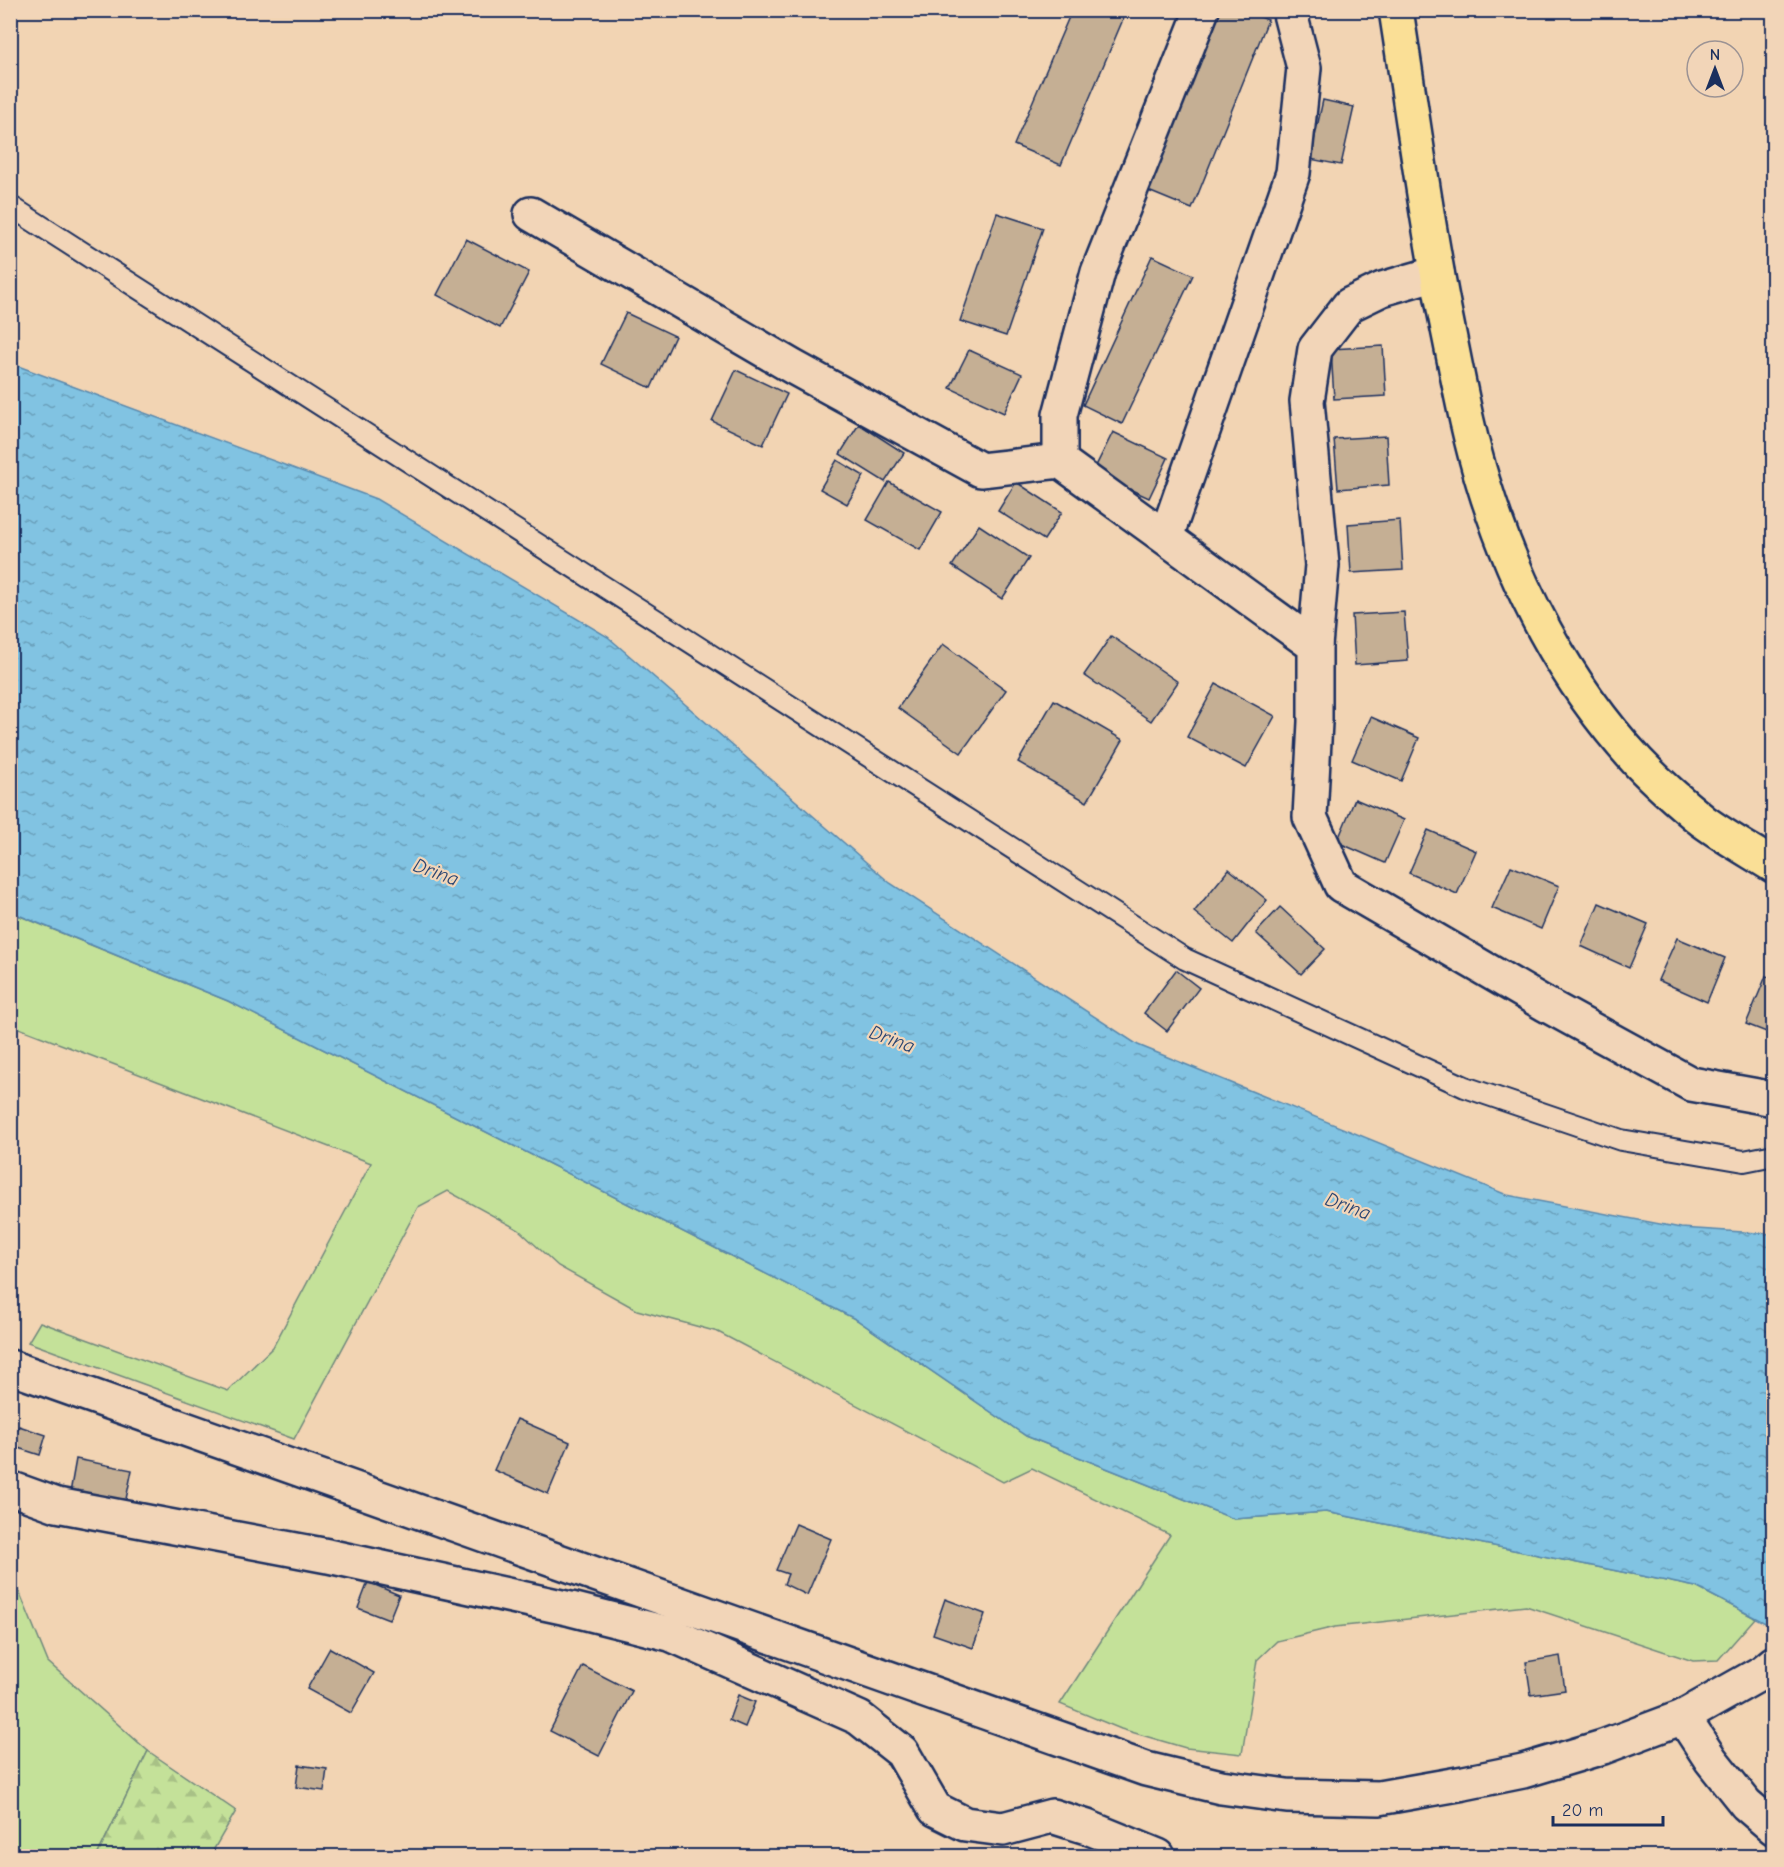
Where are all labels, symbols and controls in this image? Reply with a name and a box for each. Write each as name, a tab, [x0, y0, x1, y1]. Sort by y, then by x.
north arrow	[1685, 39, 1745, 99]
text: N	[1710, 46, 1720, 64]
water label: Drina	[410, 853, 462, 891]
water label: Drina	[866, 1020, 918, 1058]
water label: Drina	[1322, 1187, 1374, 1225]
scale bar	[1553, 1789, 1662, 1827]
text: 20 m	[1562, 1800, 1603, 1821]

